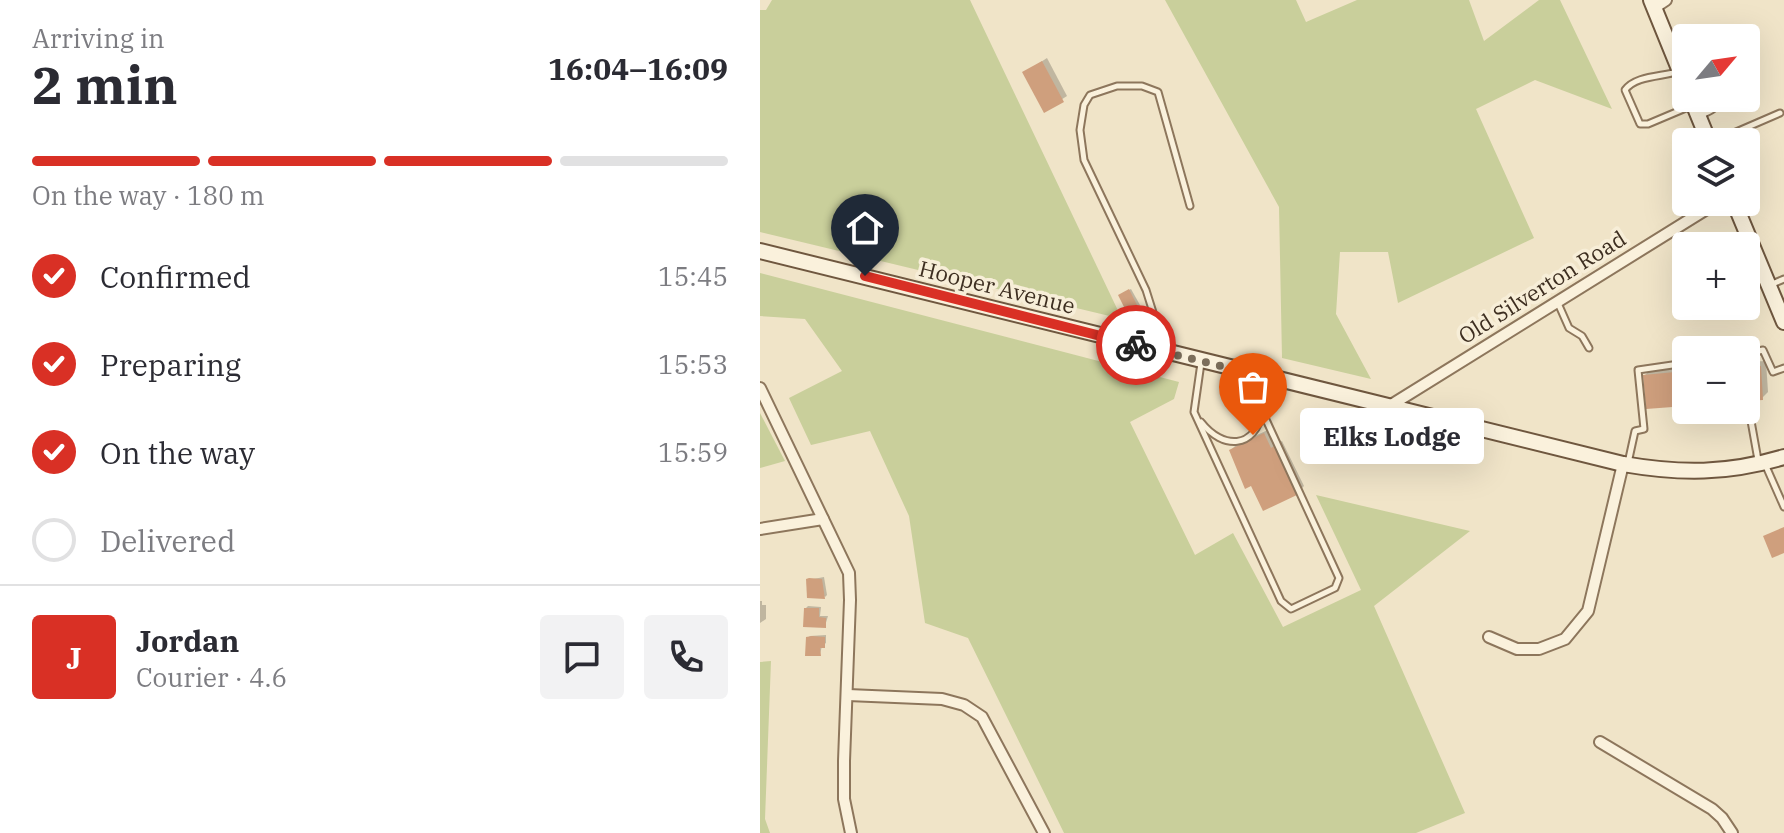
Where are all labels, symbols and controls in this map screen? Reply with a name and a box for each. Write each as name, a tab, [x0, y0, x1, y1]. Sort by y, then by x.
text: Arriving in	[32, 21, 165, 55]
north arrow	[1672, 24, 1760, 112]
map controls	[1672, 24, 1760, 424]
text: 16:04–16:09	[548, 49, 728, 88]
text: 2 min	[32, 51, 178, 118]
button: layers	[1672, 128, 1760, 216]
text: On the way · 180 m	[32, 178, 265, 212]
pin	[831, 194, 899, 276]
icon: home	[843, 206, 887, 250]
street label: Old Silverton Road	[1452, 223, 1631, 350]
button: +	[1672, 232, 1760, 320]
street label: Hooper Avenue	[916, 253, 1078, 320]
icon: check	[32, 254, 76, 298]
text: Confirmed	[100, 257, 251, 296]
text: 15:45	[658, 259, 728, 293]
courier	[1096, 305, 1176, 385]
icon: bike	[1114, 323, 1158, 367]
button: −	[1672, 336, 1760, 424]
icon: check	[32, 342, 76, 386]
text: Preparing	[100, 345, 241, 384]
text: 15:53	[658, 347, 728, 381]
pin	[1219, 353, 1287, 435]
icon: bag	[1231, 365, 1275, 409]
callout: Elks Lodge	[1301, 407, 1485, 463]
text: Elks Lodge	[1323, 419, 1461, 453]
icon: check	[32, 430, 76, 474]
text: On the way	[100, 433, 255, 472]
text: 15:59	[658, 435, 728, 469]
text: Delivered	[100, 521, 235, 560]
button: chat	[540, 615, 624, 699]
button: phone	[644, 615, 728, 699]
text: Jordan	[136, 621, 239, 660]
text: J	[66, 638, 82, 677]
text: Courier · 4.6	[136, 660, 287, 694]

